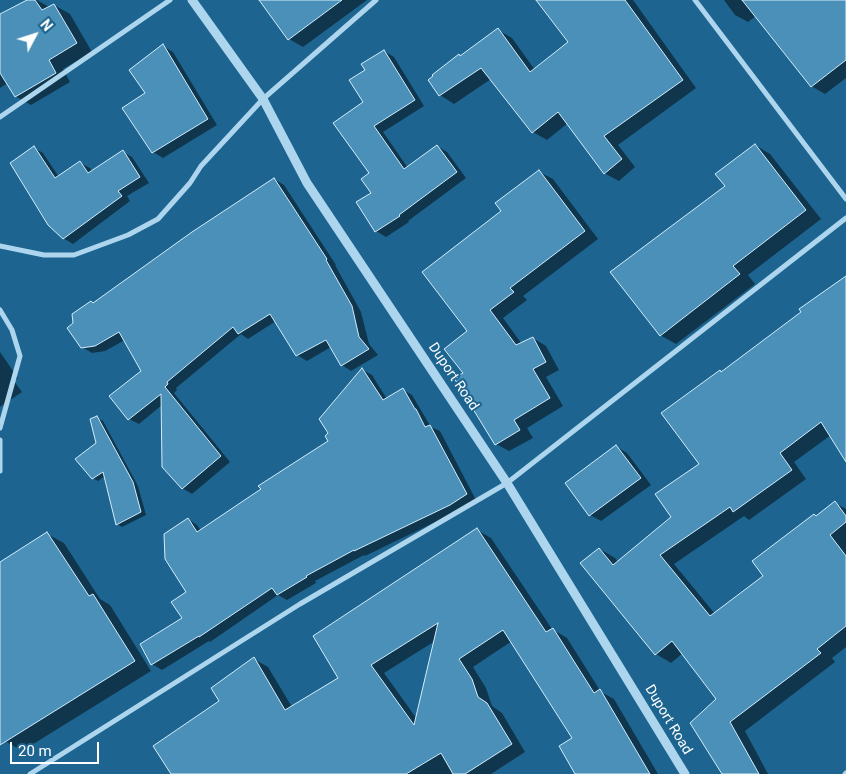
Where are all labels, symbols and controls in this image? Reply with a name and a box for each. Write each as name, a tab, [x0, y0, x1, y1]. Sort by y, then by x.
north arrow	[10, 10, 60, 60]
text: N	[37, 16, 56, 34]
street label: Duport Road	[424, 340, 482, 414]
street label: Duport Road	[641, 682, 695, 758]
scale bar	[12, 732, 101, 764]
text: 20 m	[18, 742, 52, 760]

